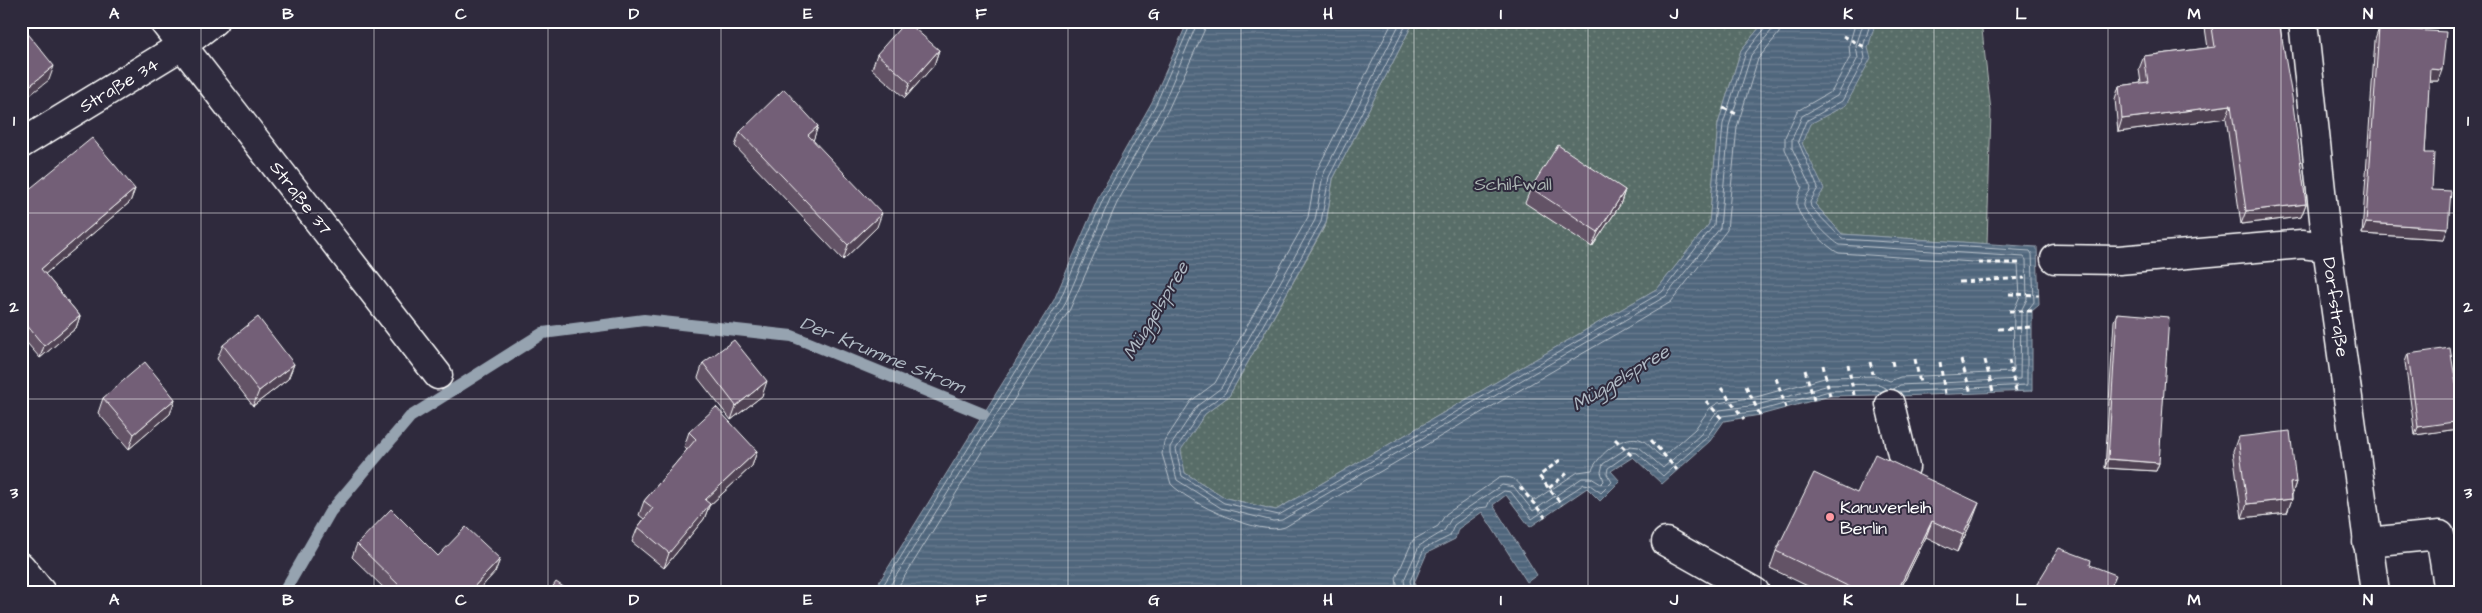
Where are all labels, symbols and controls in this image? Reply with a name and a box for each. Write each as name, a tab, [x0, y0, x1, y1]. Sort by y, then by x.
text: A	[109, 3, 120, 25]
text: B	[282, 3, 294, 25]
text: C	[455, 3, 467, 25]
text: D	[629, 3, 640, 25]
text: E	[803, 3, 813, 25]
text: F	[975, 3, 987, 25]
text: G	[1148, 3, 1160, 25]
text: H	[1323, 3, 1333, 25]
text: I	[1500, 3, 1502, 25]
text: J	[1669, 3, 1679, 25]
text: K	[1843, 3, 1853, 25]
text: L	[2015, 3, 2027, 25]
text: M	[2187, 3, 2201, 25]
text: N	[2363, 3, 2373, 25]
street label: Straße 34	[75, 52, 164, 119]
text: 1	[13, 110, 16, 132]
text: 1	[2467, 110, 2470, 132]
street label: Straße 37	[264, 156, 338, 241]
park label: Schilfwall	[1474, 172, 1552, 197]
water label: Müggelspree	[1117, 255, 1197, 365]
street label: Dorfstraße	[2316, 256, 2355, 359]
text: 2	[8, 296, 19, 318]
text: 2	[2462, 296, 2473, 318]
water label: Der Krumme Strom	[796, 310, 971, 402]
water label: Müggelspree	[1567, 338, 1676, 418]
text: 3	[9, 482, 19, 504]
text: 3	[2463, 482, 2473, 504]
place label: Kanuverleih Berlin	[1840, 495, 1931, 541]
marker: Kanuverleih Berlin	[1824, 511, 1836, 523]
text: A	[109, 589, 120, 611]
text: B	[282, 589, 294, 611]
text: C	[455, 589, 467, 611]
text: D	[629, 589, 640, 611]
text: E	[803, 589, 813, 611]
text: F	[975, 589, 987, 611]
text: G	[1148, 589, 1160, 611]
text: H	[1323, 589, 1333, 611]
text: I	[1500, 589, 1502, 611]
text: J	[1669, 589, 1679, 611]
text: K	[1843, 589, 1853, 611]
text: L	[2015, 589, 2027, 611]
text: M	[2187, 589, 2201, 611]
text: N	[2363, 589, 2373, 611]

